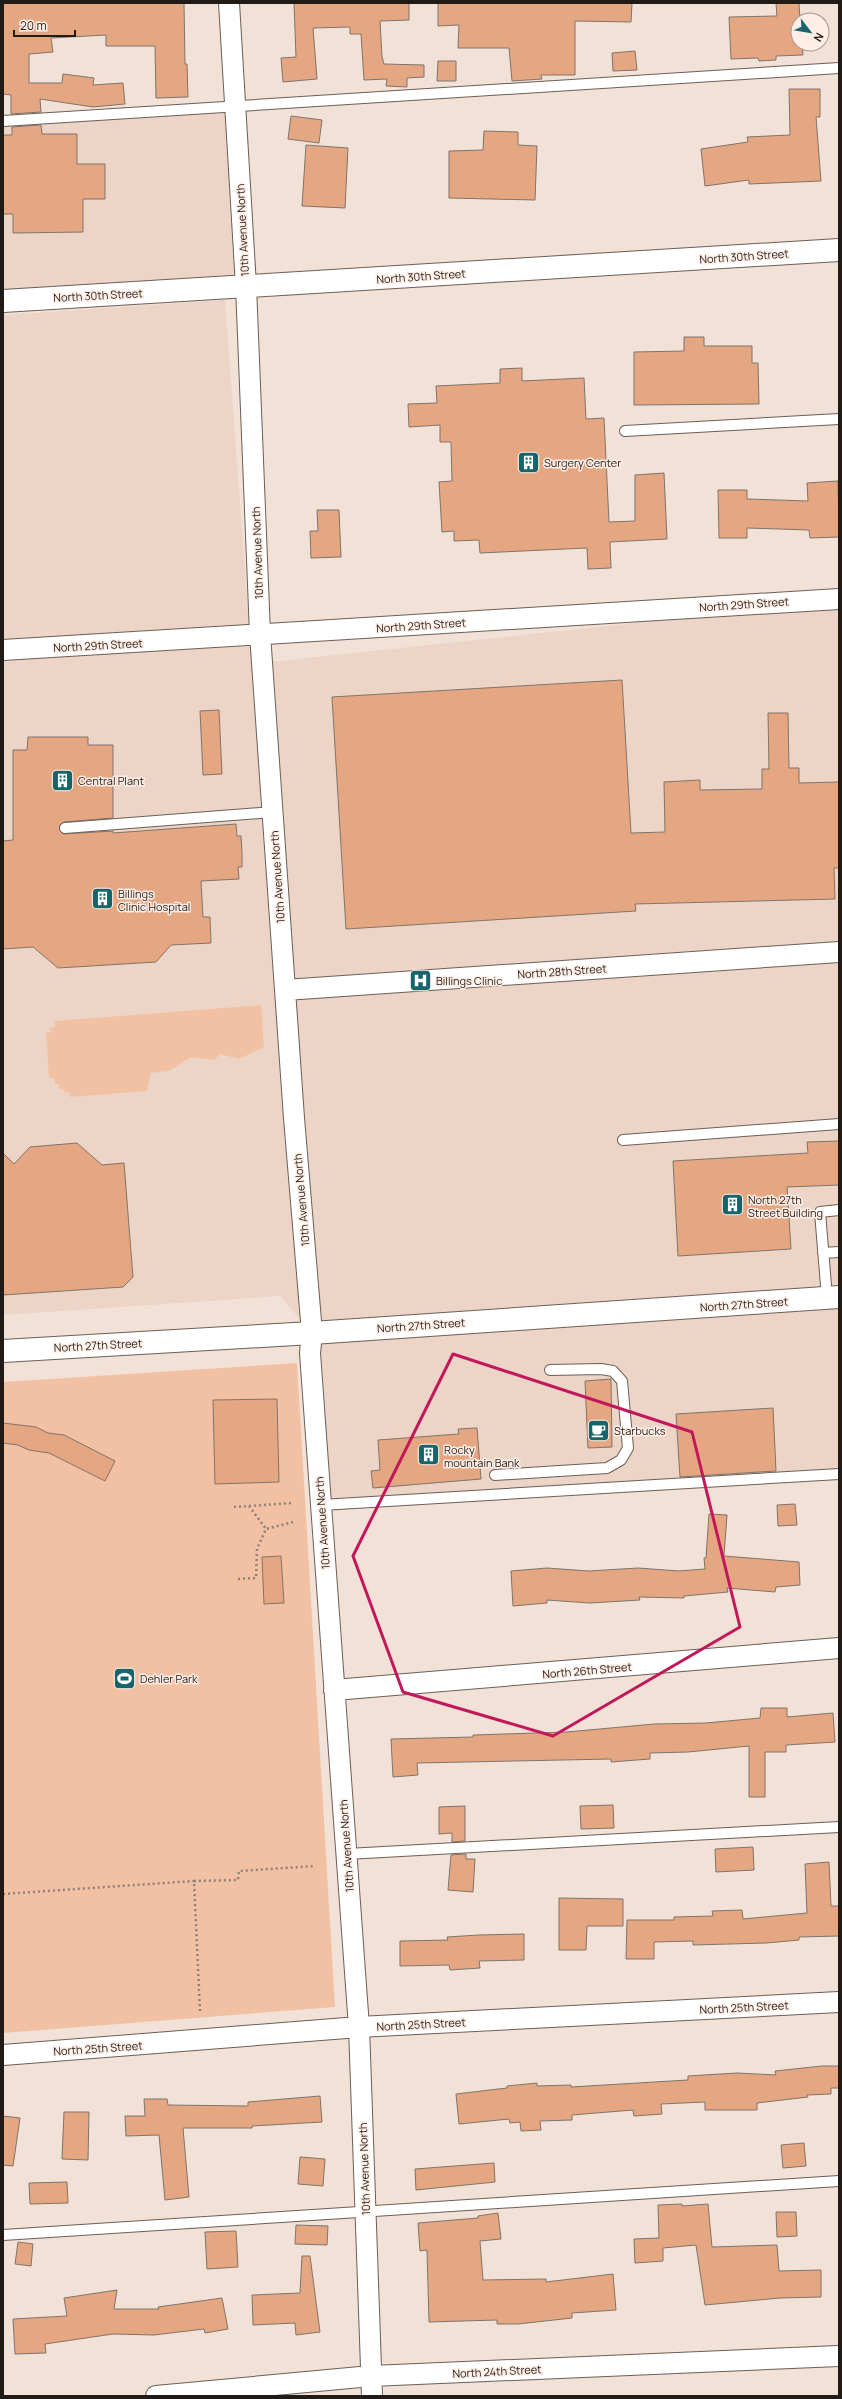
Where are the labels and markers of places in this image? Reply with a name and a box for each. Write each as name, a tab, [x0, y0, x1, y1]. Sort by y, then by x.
building icon: Surgery Center	[516, 449, 542, 475]
place label: Surgery Center	[544, 455, 621, 470]
building icon: Central Plant	[50, 767, 76, 793]
place label: Central Plant	[78, 773, 144, 788]
building icon: Billings Clinic Hospital	[90, 886, 116, 912]
place label: Billings Clinic Hospital	[118, 886, 190, 914]
hospital icon: Billings Clinic	[408, 967, 434, 993]
place label: Billings Clinic	[436, 973, 502, 988]
building icon: North 27th Street Building	[719, 1192, 745, 1218]
place label: North 27th Street Building	[748, 1192, 823, 1220]
cafe icon: Starbucks	[586, 1417, 612, 1443]
place label: Starbucks	[614, 1423, 666, 1438]
building icon: Rocky mountain Bank	[416, 1442, 442, 1468]
place label: Rocky mountain Bank	[444, 1442, 520, 1470]
sports icon: Dehler Park	[111, 1665, 137, 1691]
place label: Dehler Park	[140, 1671, 198, 1686]

